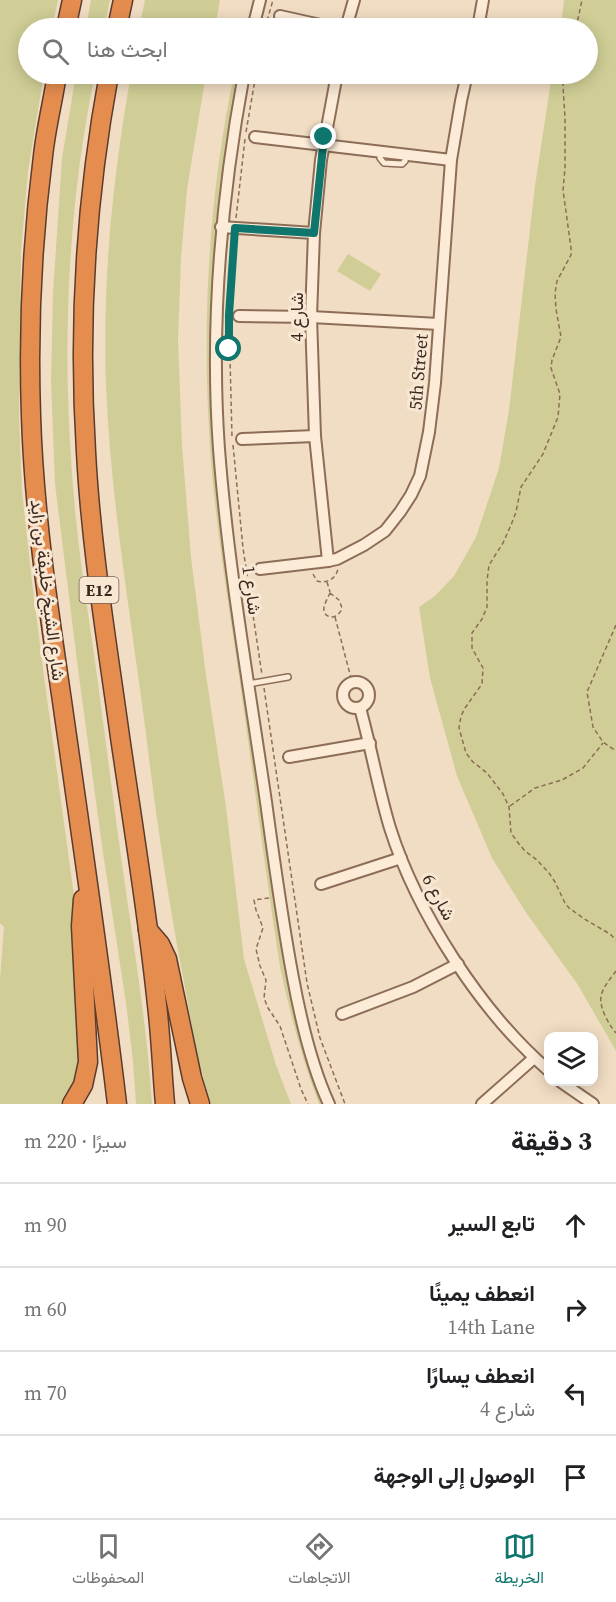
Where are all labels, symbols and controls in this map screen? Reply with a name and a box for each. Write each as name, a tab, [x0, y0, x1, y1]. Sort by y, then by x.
search box	[18, 18, 598, 84]
text: ابحث هنا	[87, 34, 168, 64]
icon: search	[39, 35, 72, 68]
route end	[310, 123, 336, 149]
street label: شارع 4	[284, 292, 309, 342]
street label: 5th Street	[402, 333, 434, 411]
route start	[215, 335, 241, 361]
street label: شارع الشيخ خليفة بن زايد	[24, 498, 72, 682]
street label: شارع 1	[236, 564, 268, 616]
road number: E12	[80, 577, 118, 603]
street label: شارع 6	[416, 869, 462, 925]
map controls	[544, 1032, 598, 1086]
button: layers	[544, 1032, 598, 1086]
text: 3 دقيقة	[511, 1123, 592, 1159]
text: سيرًا · 220 m	[24, 1127, 127, 1155]
text: تابع السير	[448, 1208, 535, 1238]
icon: ahead	[559, 1209, 592, 1242]
text: 90 m	[24, 1211, 67, 1239]
text: انعطف يمينًا	[429, 1278, 535, 1308]
icon: right	[559, 1293, 592, 1326]
text: 60 m	[24, 1295, 67, 1323]
text: 14th Lane	[448, 1313, 535, 1341]
text: انعطف يسارًا	[426, 1360, 535, 1390]
icon: left	[559, 1377, 592, 1410]
text: 70 m	[24, 1379, 67, 1407]
text: شارع 4	[480, 1395, 535, 1423]
text: الوصول إلى الوجهة	[373, 1460, 535, 1490]
icon: arrive	[559, 1461, 592, 1494]
tab: المحفوظات	[72, 1530, 144, 1592]
tab: الاتجاهات	[288, 1530, 350, 1592]
tab: الخريطة	[494, 1530, 544, 1592]

